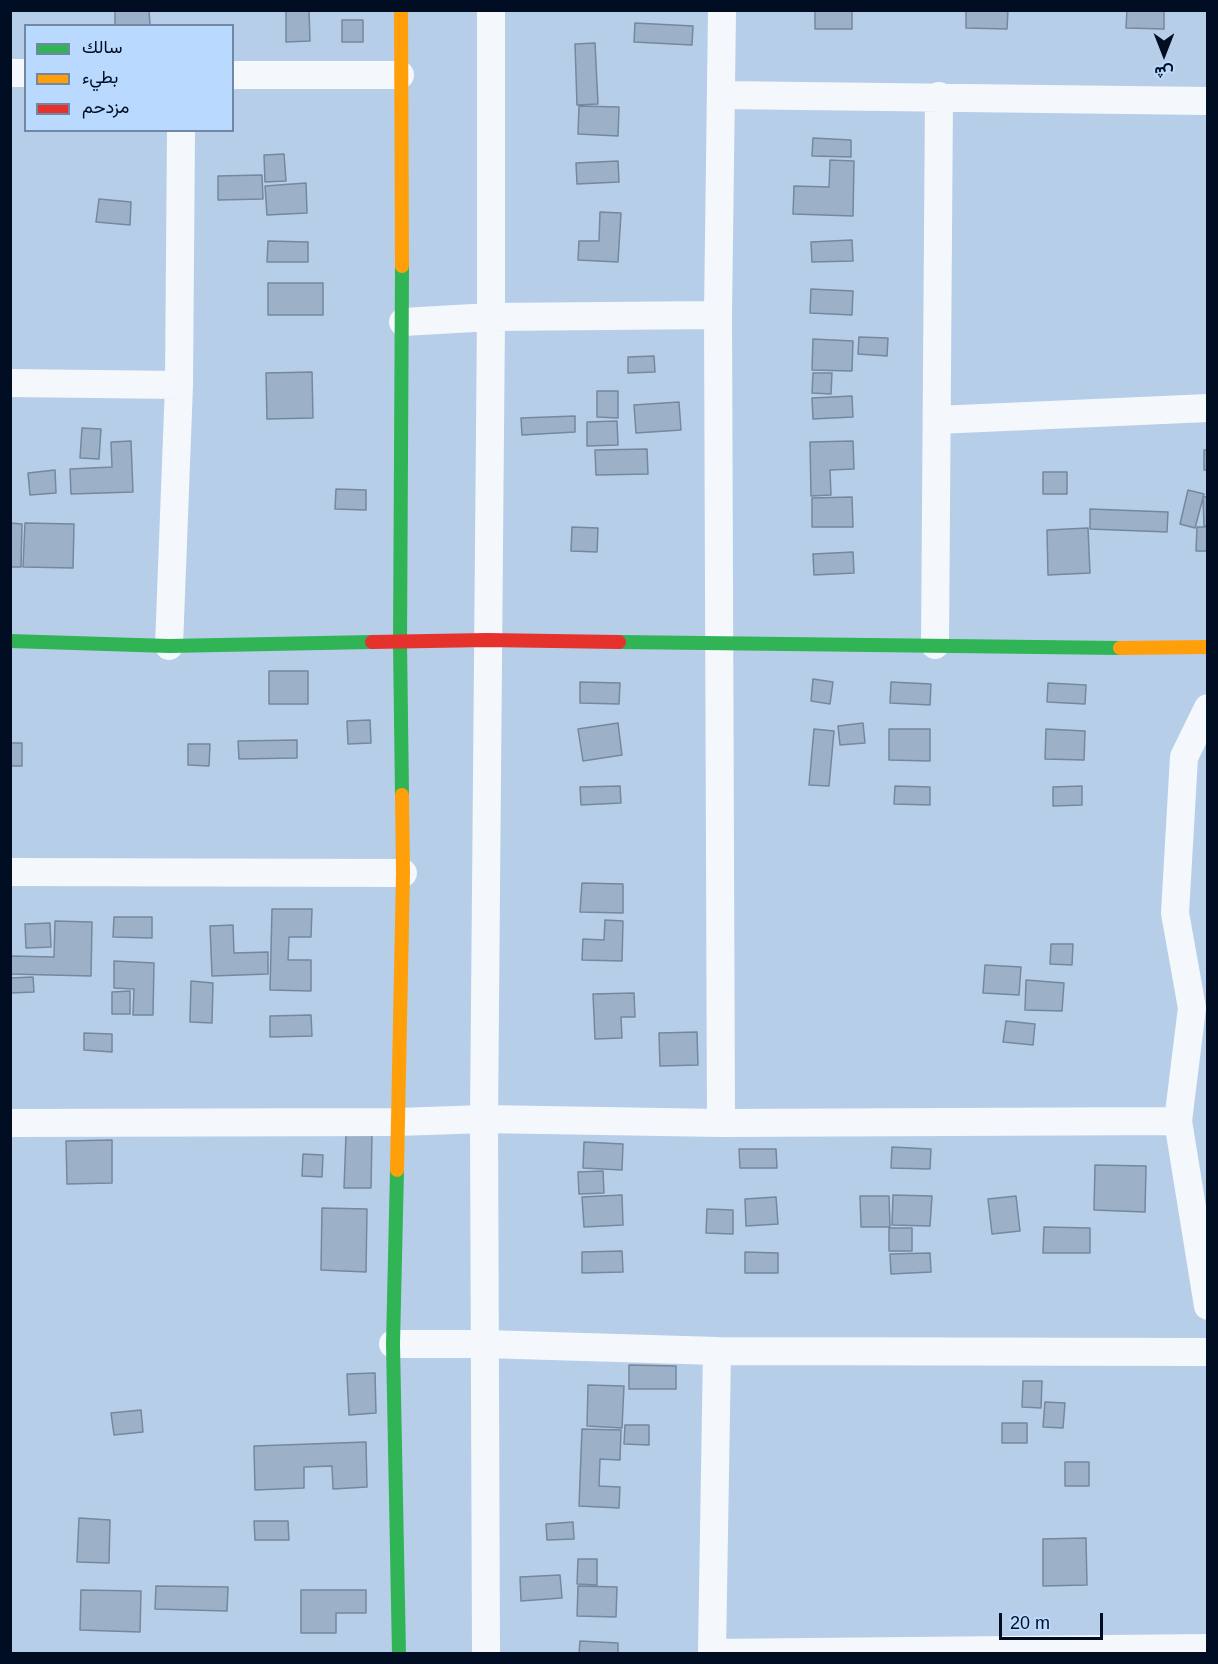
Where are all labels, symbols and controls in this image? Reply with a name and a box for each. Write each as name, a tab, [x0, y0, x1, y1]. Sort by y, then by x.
legend	[24, 24, 234, 132]
north arrow	[1134, 24, 1194, 84]
text: سالك	[82, 37, 122, 57]
text: ش	[1154, 64, 1174, 81]
text: بطيء	[82, 67, 118, 87]
text: مزدحم	[82, 97, 129, 117]
scale bar	[1002, 1601, 1106, 1639]
text: 20 m	[1010, 1613, 1050, 1633]

